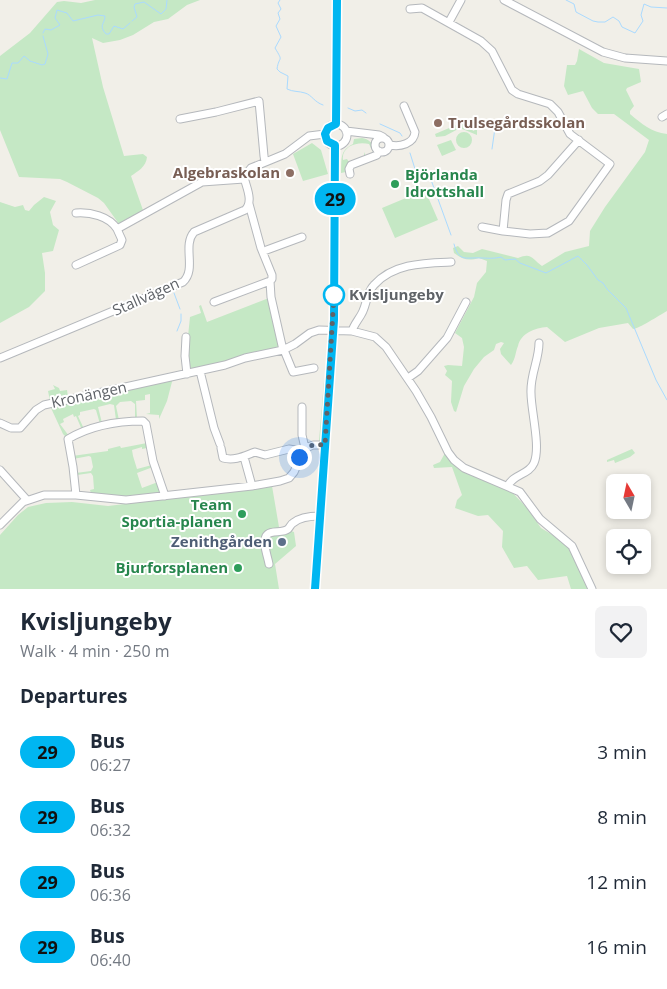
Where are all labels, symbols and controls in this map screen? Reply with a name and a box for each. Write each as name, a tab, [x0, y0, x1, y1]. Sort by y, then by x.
place label: Trulsegårdsskolan	[448, 112, 585, 132]
marker: Trulsegårdsskolan	[432, 117, 444, 129]
place label: Algebraskolan	[173, 162, 280, 182]
place label: Björlanda Idrottshall	[405, 164, 484, 201]
marker: Algebraskolan	[284, 167, 296, 179]
marker: Björlanda Idrottshall	[389, 178, 401, 190]
line badge: 29	[312, 183, 358, 215]
text: 29	[325, 187, 345, 211]
street label: Stallvägen	[109, 272, 182, 320]
marker: Kvisljungeby	[323, 284, 345, 306]
place label: Kvisljungeby	[349, 284, 444, 304]
street label: Kronängen	[49, 376, 128, 412]
your location	[287, 445, 312, 470]
north arrow	[606, 474, 651, 519]
map controls	[606, 474, 651, 574]
place label: Team Sportia-planen	[121, 494, 232, 531]
marker: Team Sportia-planen	[236, 508, 248, 520]
button: locate	[606, 529, 651, 574]
place label: Zenithgården	[171, 531, 272, 551]
marker: Zenithgården	[276, 536, 288, 548]
place label: Bjurforsplanen	[116, 557, 228, 577]
marker: Bjurforsplanen	[232, 562, 244, 574]
text: Kvisljungeby	[20, 604, 172, 637]
button: heart	[595, 606, 647, 658]
text: Walk · 4 min · 250 m	[20, 640, 170, 662]
text: Departures	[20, 683, 127, 709]
text: Bus	[90, 728, 125, 754]
text: 3 min	[597, 739, 647, 765]
text: 29	[37, 740, 58, 764]
text: 06:27	[90, 754, 131, 776]
text: Bus	[90, 793, 125, 819]
text: 8 min	[597, 804, 647, 830]
text: 29	[37, 805, 58, 829]
text: 06:32	[90, 819, 131, 841]
text: Bus	[90, 858, 125, 884]
text: 12 min	[586, 869, 647, 895]
text: 29	[37, 870, 58, 894]
text: 06:36	[90, 884, 131, 906]
text: Bus	[90, 923, 125, 949]
text: 16 min	[586, 934, 647, 960]
text: 29	[37, 935, 58, 959]
text: 06:40	[90, 949, 131, 971]

